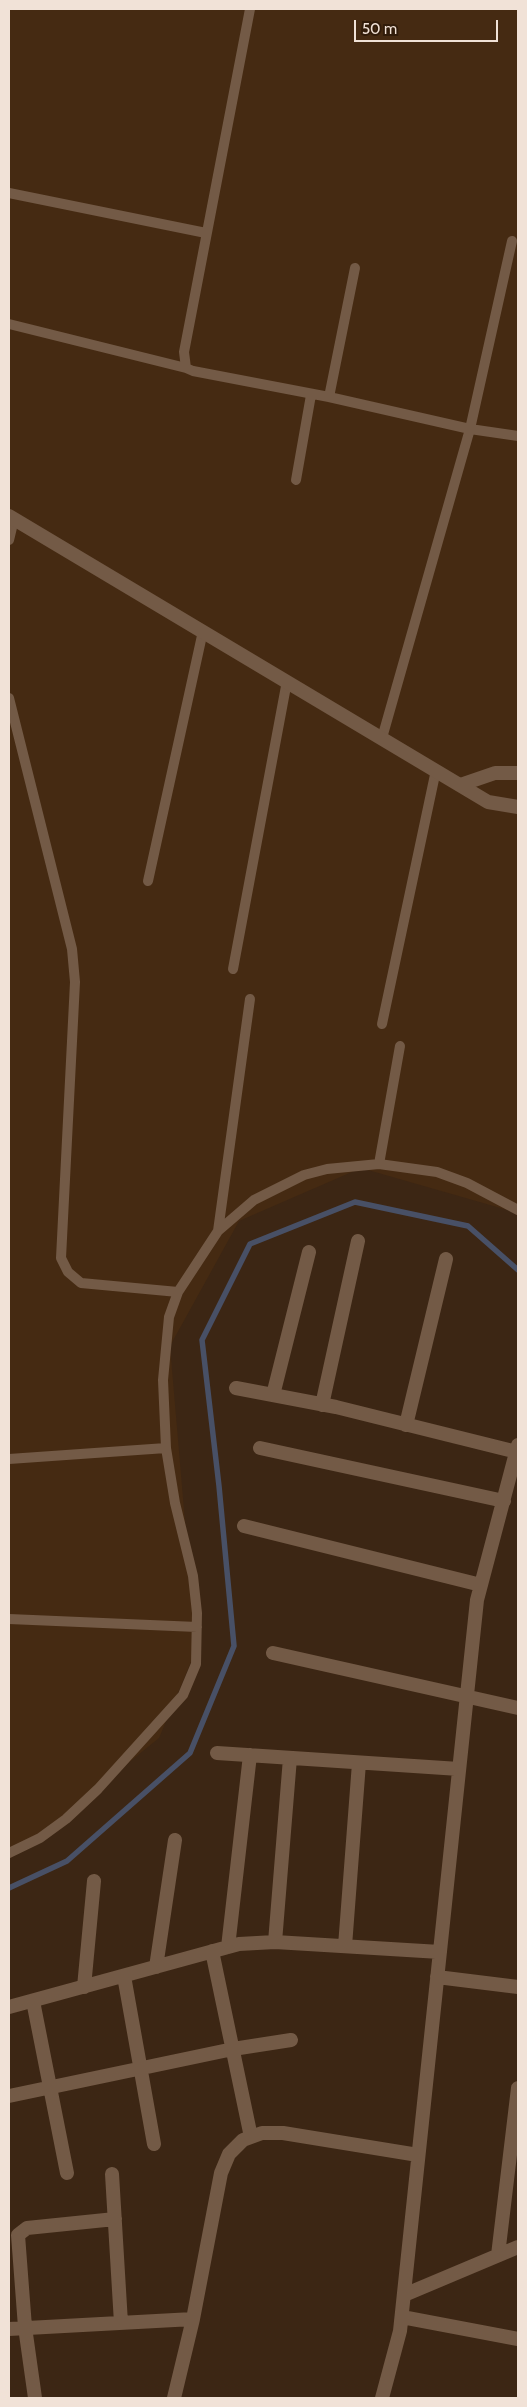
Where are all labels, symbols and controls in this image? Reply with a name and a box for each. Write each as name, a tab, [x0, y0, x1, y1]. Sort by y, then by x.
scale bar	[357, 10, 501, 42]
text: 50 m	[362, 20, 397, 38]

